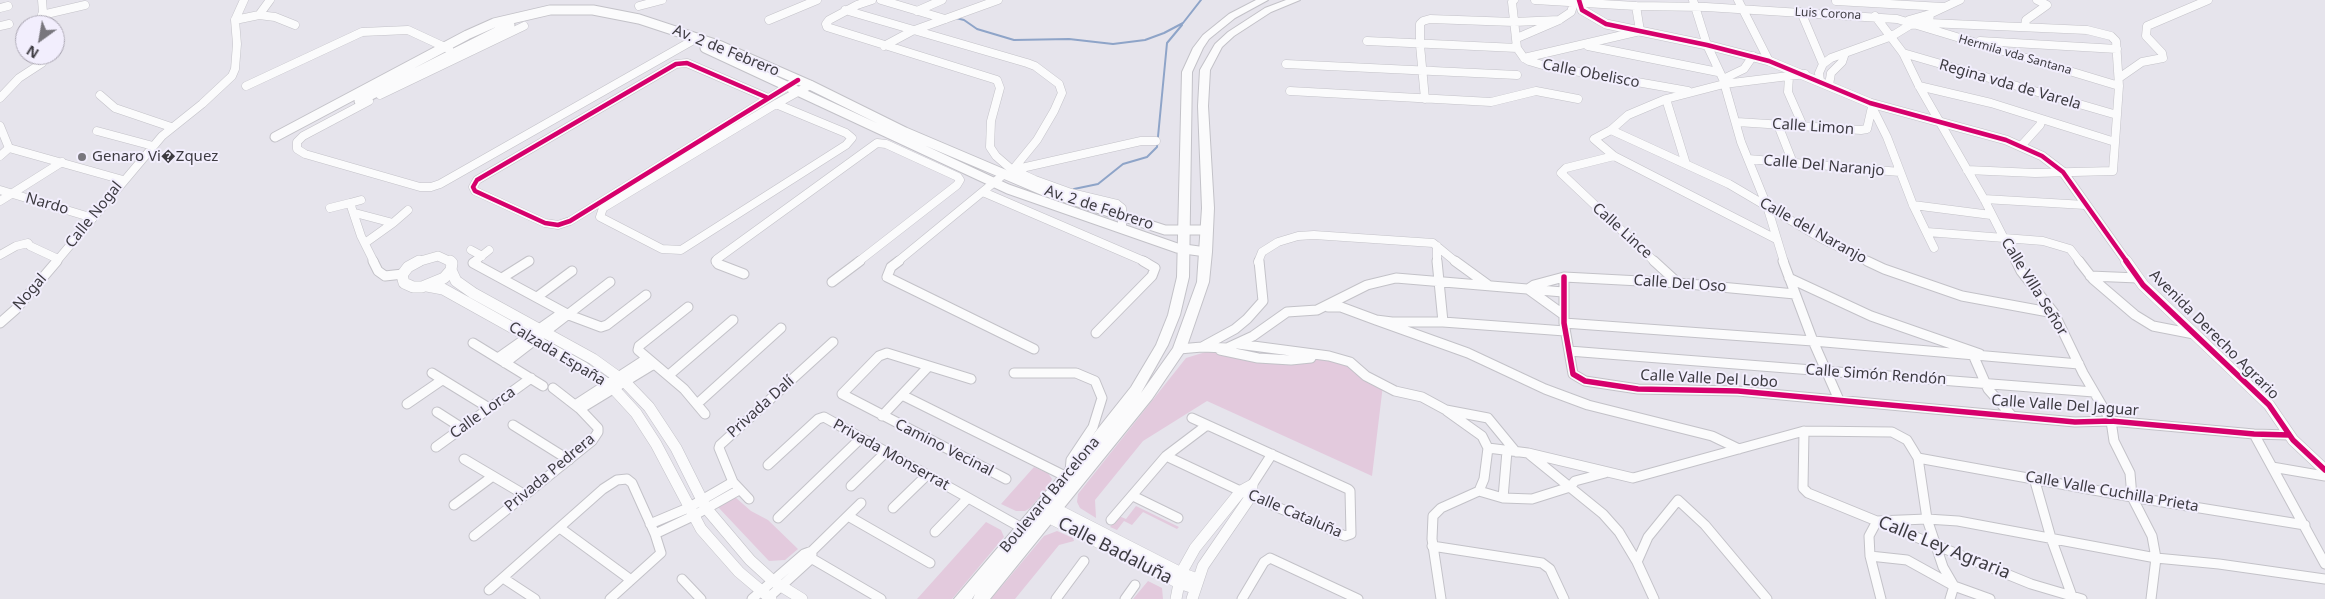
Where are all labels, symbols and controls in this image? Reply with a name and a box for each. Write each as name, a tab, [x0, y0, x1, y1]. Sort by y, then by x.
street label: Luis Corona	[1794, 5, 1862, 23]
north arrow	[15, 15, 65, 65]
street label: Av. 2 de Febrero	[670, 21, 782, 81]
street label: Hermila vda Santana	[1957, 32, 2073, 78]
text: N	[22, 41, 42, 63]
street label: Calle Obelisco	[1541, 56, 1641, 92]
street label: Regina vda de Varela	[1937, 56, 2083, 114]
street label: Calle Limon	[1771, 115, 1855, 139]
place label: Genaro Vi�Zquez	[92, 148, 218, 166]
marker: Genaro Vi�Zquez	[76, 151, 88, 163]
street label: Calle Del Naranjo	[1763, 152, 1885, 180]
street label: Calle Nogal	[62, 178, 126, 252]
street label: Av. 2 de Febrero	[1042, 182, 1156, 234]
street label: Nardo	[23, 189, 71, 219]
street label: Calle del Naranjo	[1756, 194, 1870, 268]
street label: Calle Lince	[1588, 199, 1656, 263]
street label: Calle Villa Señor	[1997, 235, 2071, 339]
street label: Avenida Derecho Agrario	[2145, 266, 2283, 404]
street label: Nogal	[9, 270, 51, 314]
street label: Calle Del Oso	[1633, 272, 1727, 296]
street label: Calzada España	[505, 318, 609, 390]
street label: Calle Simón Rendón	[1805, 361, 1947, 389]
street label: Calle Valle Del Lobo	[1640, 366, 1778, 392]
street label: Privada Dalí	[724, 372, 798, 442]
street label: Calle Lorca	[447, 383, 519, 443]
street label: Calle Valle Del Jaguar	[1991, 392, 2139, 420]
street label: Privada Monserrat	[830, 416, 952, 494]
street label: Camino Vecinal	[892, 416, 996, 480]
street label: Privada Pedrera	[501, 430, 599, 516]
street label: Boulevard Barcelona	[996, 433, 1104, 557]
street label: Calle Valle Cuchilla Prieta	[2024, 468, 2200, 516]
street label: Calle Cataluña	[1245, 486, 1345, 542]
street label: Calle Ley Agraria	[1875, 512, 2013, 584]
street label: Calle Badaluña	[1054, 513, 1176, 589]

